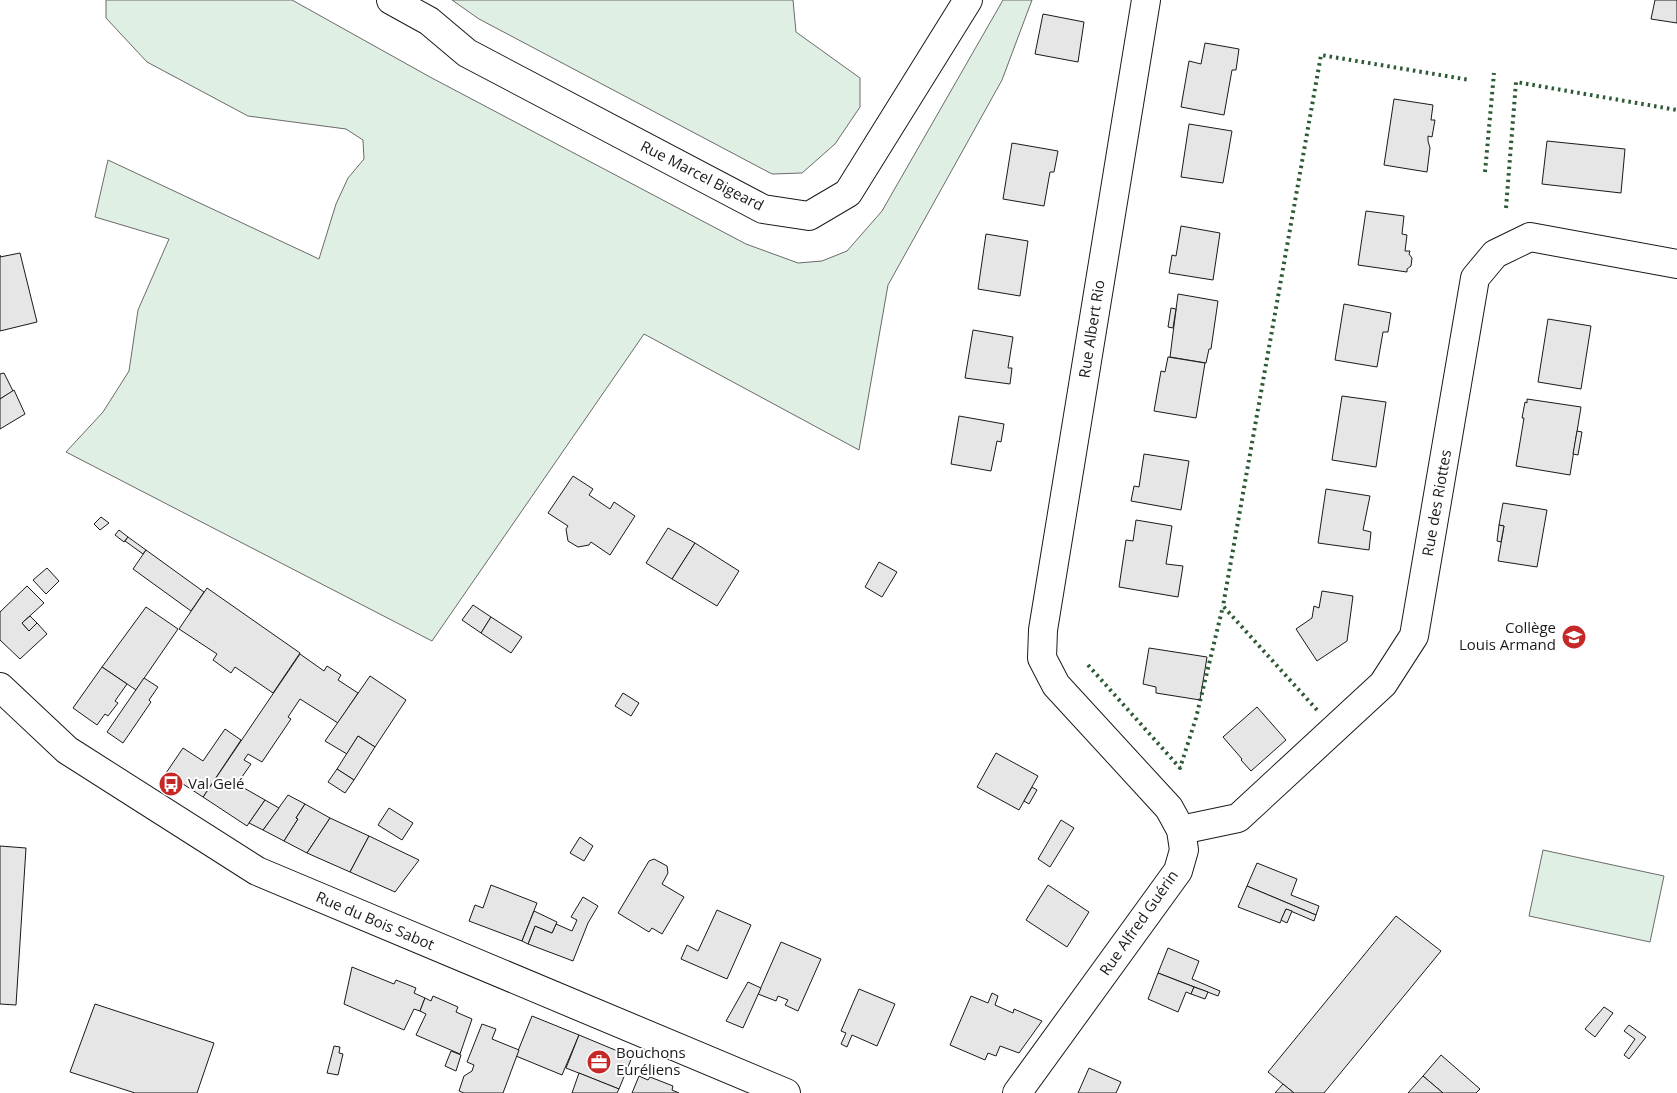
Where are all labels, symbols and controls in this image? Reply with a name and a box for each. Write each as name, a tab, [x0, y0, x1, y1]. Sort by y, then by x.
street label: Rue Marcel Bigeard	[637, 135, 767, 215]
street label: Rue Albert Rio	[1073, 278, 1109, 379]
street label: Rue des Riottes	[1417, 448, 1455, 558]
place label: Collège Louis Armand	[1459, 617, 1556, 654]
school or university icon: Collège Louis Armand	[1561, 624, 1587, 650]
bus stop icon: Val Gelé	[158, 771, 184, 797]
place label: Val Gelé	[188, 773, 245, 793]
street label: Rue Alfred Guérin	[1094, 866, 1182, 979]
street label: Rue du Bois Sabot	[313, 886, 438, 954]
place label: Bouchons Euréliens	[616, 1042, 686, 1079]
office icon: Bouchons Euréliens	[586, 1049, 612, 1075]

